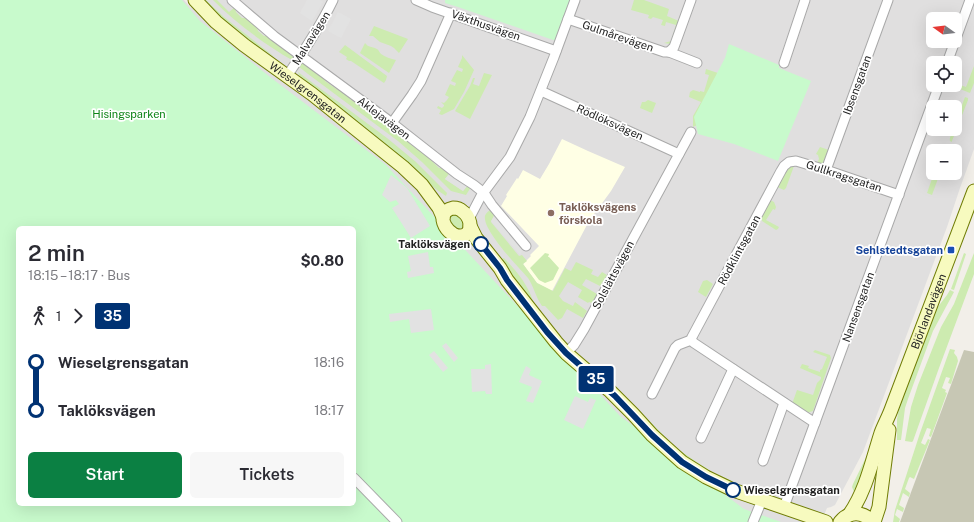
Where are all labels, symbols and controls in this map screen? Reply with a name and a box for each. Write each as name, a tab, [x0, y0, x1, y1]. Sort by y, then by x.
street label: Växthusvägen	[450, 8, 522, 42]
street label: Malvavägen	[290, 9, 332, 67]
north arrow	[926, 12, 962, 48]
map controls	[926, 12, 962, 180]
street label: Gulmårevägen	[581, 18, 655, 54]
street label: Ibsensgatan	[841, 54, 873, 116]
button: locate	[926, 56, 962, 92]
street label: Wieselgrensgatan	[267, 59, 349, 125]
street label: Aklejavägen	[355, 94, 413, 142]
button: +	[926, 100, 962, 136]
street label: Rödlöksvägen	[575, 102, 645, 142]
park label: Hisingsparken	[92, 108, 166, 120]
button: −	[926, 144, 962, 180]
street label: Gullkragsgatan	[805, 158, 883, 194]
place label: Taklöksvägens förskola	[559, 201, 637, 226]
marker: Taklöksvägens förskola	[546, 208, 556, 218]
street label: Rödklintsgatan	[716, 213, 762, 287]
marker: Taklöksvägen	[473, 236, 489, 252]
place label: Taklöksvägen	[398, 238, 470, 250]
street label: Solslättsvägen	[590, 239, 636, 311]
text: 2 min	[28, 240, 85, 266]
place label: Sehlstedtsgatan	[855, 244, 943, 256]
marker: Sehlstedtsgatan	[946, 245, 956, 255]
text: $0.80	[300, 252, 344, 269]
text: 18:15 – 18:17 · Bus	[28, 268, 130, 283]
street label: Nansensgatan	[840, 270, 876, 344]
street label: Björlandavägen	[909, 272, 948, 351]
icon: walk	[28, 305, 50, 327]
icon: forward	[67, 305, 89, 327]
text: 35	[103, 308, 122, 324]
text: 1	[56, 309, 61, 324]
text: Wieselgrensgatan	[58, 354, 189, 371]
text: 18:16	[314, 355, 344, 370]
line badge: 35	[578, 366, 614, 392]
text: 35	[587, 371, 605, 387]
text: Taklöksvägen	[58, 402, 156, 419]
text: 18:17	[314, 403, 344, 418]
button: Start	[28, 452, 182, 498]
button: Tickets	[190, 452, 344, 498]
marker: Wieselgrensgatan	[725, 482, 741, 498]
place label: Wieselgrensgatan	[744, 484, 840, 496]

